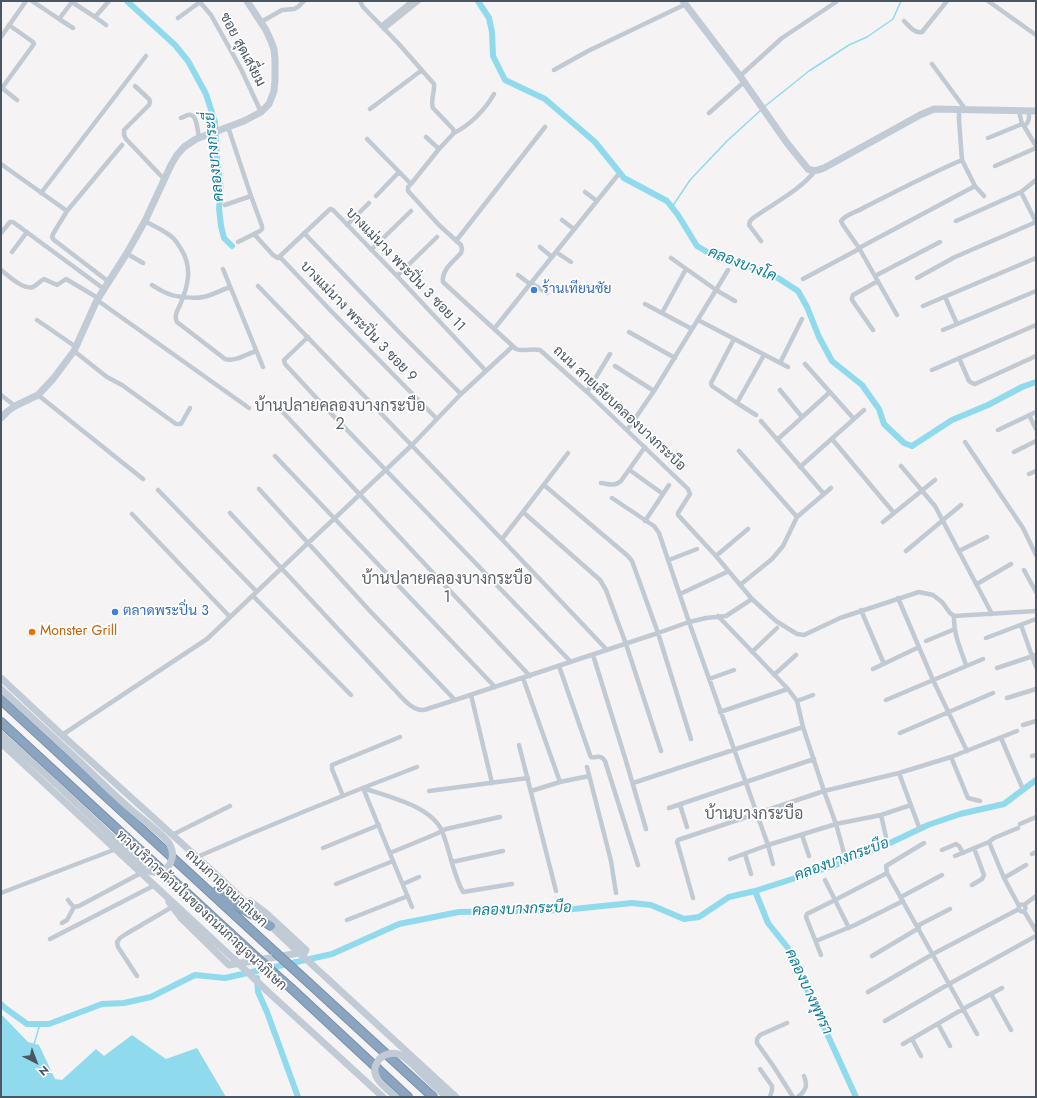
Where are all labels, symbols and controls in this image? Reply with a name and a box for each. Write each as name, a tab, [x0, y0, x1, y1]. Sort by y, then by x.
street label: ซอย สุดเสงี่ยม	[216, 10, 268, 90]
water label: คลองบางกระยี่	[201, 111, 229, 203]
street label: บางแม่นาง พระปิ่น 3 ซอย 11	[342, 205, 468, 335]
water label: คลองบางโค	[705, 244, 779, 286]
street label: บางแม่นาง พระปิ่น 3 ซอย 9	[296, 258, 420, 386]
place label: ร้านเทียนชัย	[542, 282, 611, 298]
marker: ร้านเทียนชัย	[529, 285, 539, 295]
street label: ถนน สายเลียบคลองบางกระบือ	[549, 343, 689, 475]
district label: บ้านปลายคลองบางกระบือ 2	[254, 397, 426, 435]
district label: บ้านปลายคลองบางกระบือ 1	[361, 570, 533, 608]
place label: ตลาดพระปิ่น 3	[123, 604, 209, 620]
marker: ตลาดพระปิ่น 3	[110, 607, 120, 617]
place label: Monster Grill	[40, 624, 117, 640]
marker: Monster Grill	[27, 627, 37, 637]
district label: บ้านบางกระบือ	[705, 805, 803, 825]
street label: ทางบริการด้านในของถนนกาญจนาภิเษก	[112, 827, 290, 995]
water label: คลองบางกระบือ	[792, 835, 892, 885]
street label: ถนนกาญจนาภิเษก	[181, 847, 271, 931]
water label: คลองบางกระบือ	[472, 899, 572, 921]
water label: คลองบางพุทรา	[780, 946, 836, 1038]
north arrow	[16, 1042, 56, 1082]
text: N	[35, 1062, 53, 1080]

